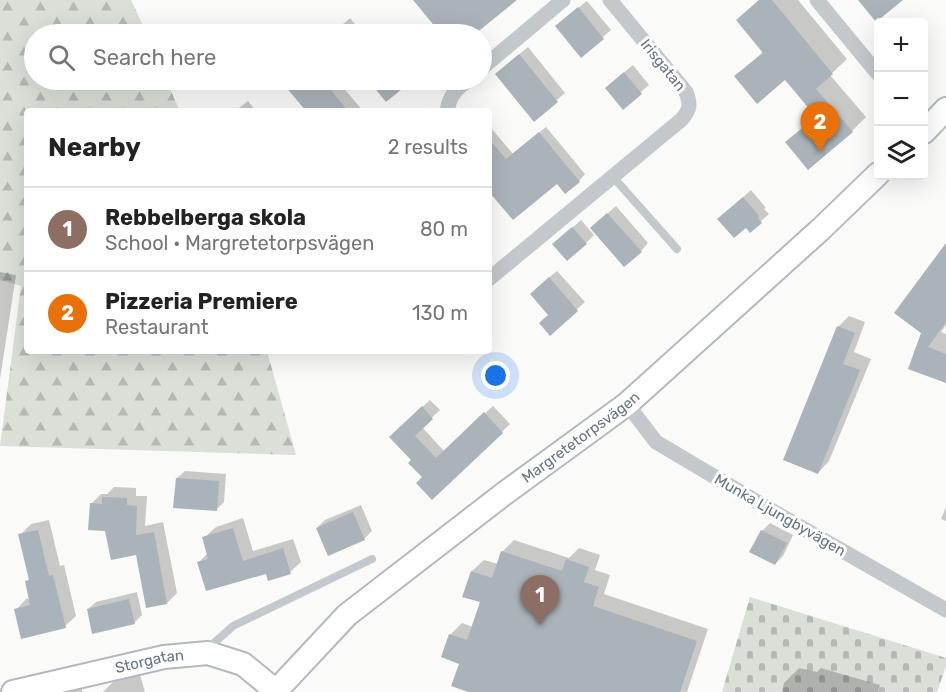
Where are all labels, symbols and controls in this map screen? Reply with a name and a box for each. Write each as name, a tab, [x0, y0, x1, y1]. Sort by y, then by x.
map controls	[874, 18, 928, 180]
button: +	[874, 18, 928, 72]
search box	[24, 24, 492, 90]
street label: Irisgatan	[637, 35, 689, 95]
icon: search	[45, 41, 78, 74]
text: Search here	[93, 44, 216, 71]
button: −	[874, 72, 928, 126]
pin: 2	[800, 102, 840, 152]
button: layers	[874, 126, 928, 180]
text: Nearby	[48, 132, 141, 163]
text: 2 results	[388, 135, 468, 159]
text: Rebbelberga skola	[105, 204, 306, 231]
text: 1	[63, 217, 72, 241]
text: 80 m	[420, 217, 468, 241]
text: School · Margretetorpsvägen	[105, 231, 374, 255]
text: Pizzeria Premiere	[105, 288, 298, 315]
text: 2	[61, 301, 74, 325]
text: 130 m	[412, 301, 468, 325]
text: Restaurant	[105, 315, 209, 339]
your location	[481, 361, 510, 390]
street label: Margretetorpsvägen	[518, 388, 643, 487]
street label: Munka Ljungbyvägen	[711, 470, 849, 560]
pin: 1	[520, 576, 560, 625]
street label: Storgatan	[113, 646, 185, 677]

